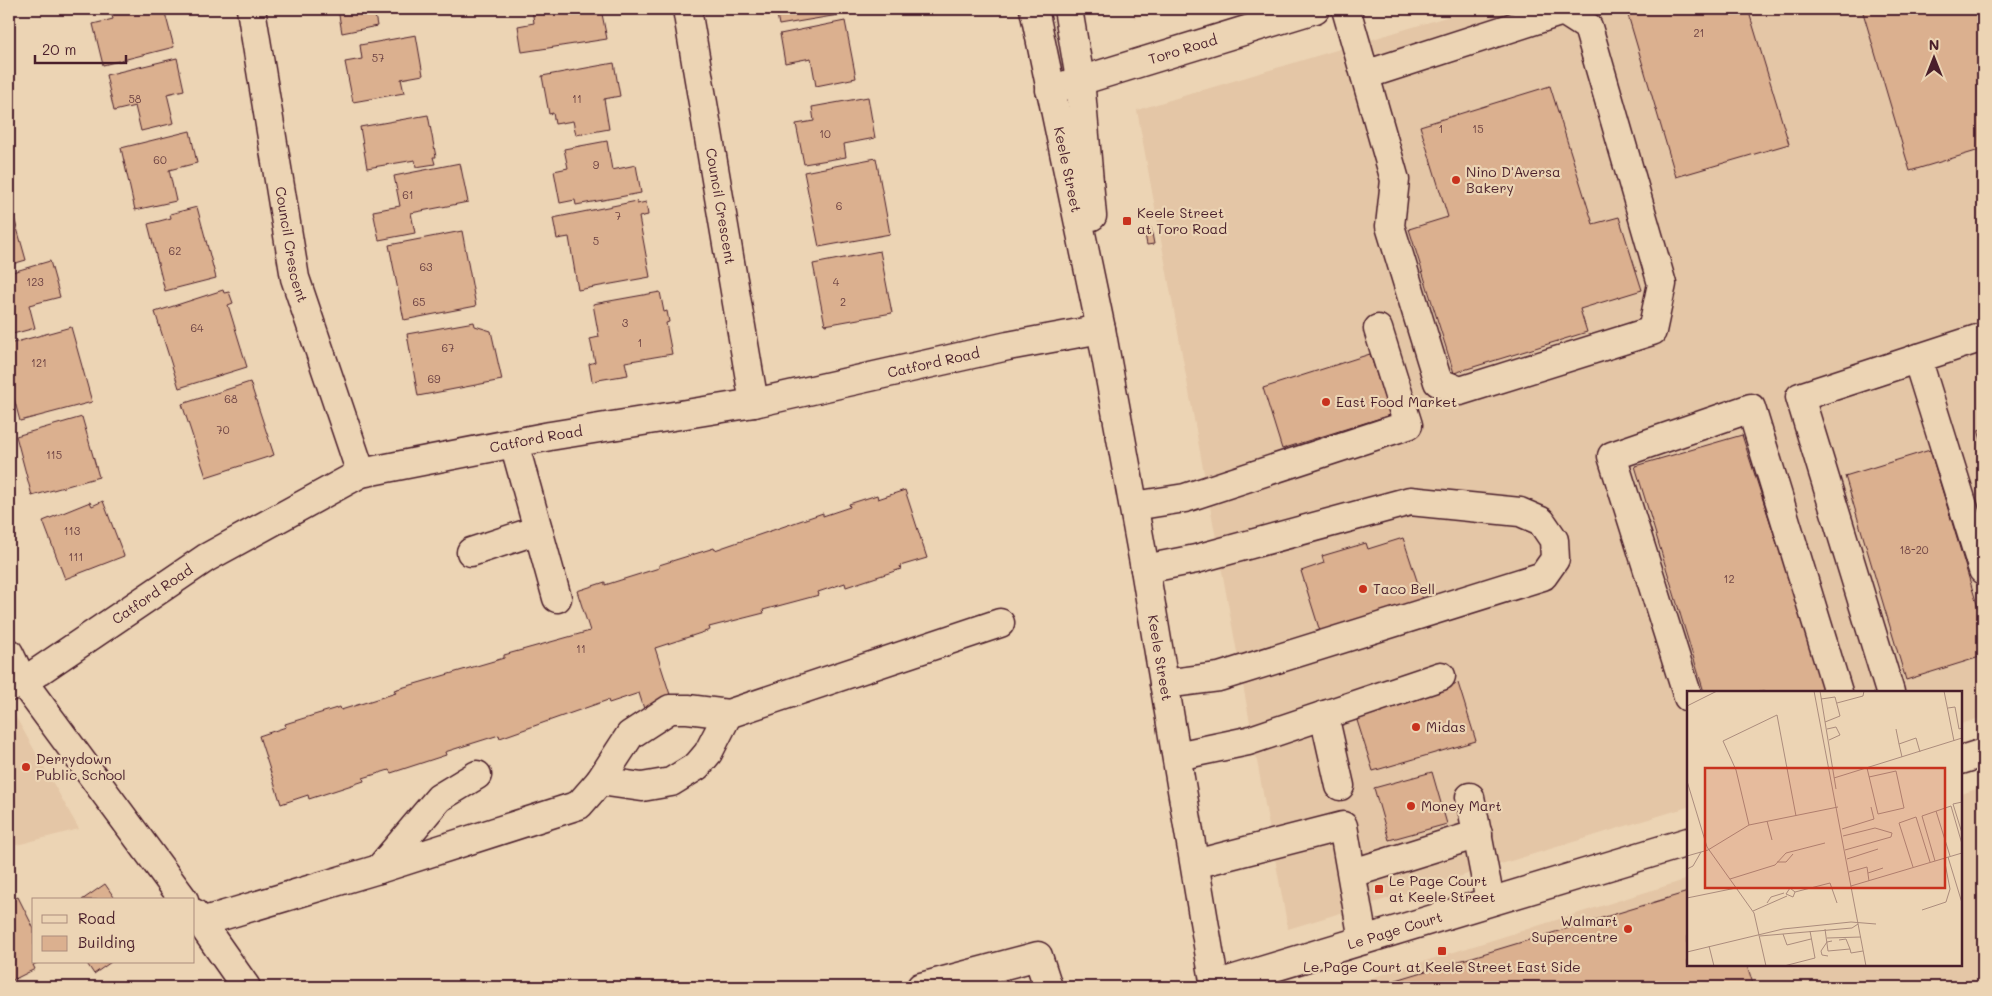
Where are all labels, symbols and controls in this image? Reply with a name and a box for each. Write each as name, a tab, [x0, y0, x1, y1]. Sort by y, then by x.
house number: 21	[1693, 25, 1705, 40]
street label: Toro Road	[1146, 29, 1220, 68]
scale bar	[35, 32, 126, 64]
north arrow	[1910, 32, 1960, 82]
text: N	[1929, 35, 1939, 54]
text: 20 m	[42, 39, 76, 59]
house number: 57	[372, 50, 384, 65]
house number: 58	[128, 91, 142, 106]
house number: 11	[572, 91, 582, 106]
house number: 1	[1439, 121, 1443, 136]
house number: 15	[1472, 121, 1484, 136]
street label: Keele Street	[1050, 125, 1086, 214]
house number: 10	[819, 126, 831, 141]
street label: Council Crescent	[702, 147, 740, 266]
house number: 60	[153, 152, 167, 167]
house number: 9	[593, 157, 600, 172]
place label: Nino D'Aversa Bakery	[1466, 162, 1561, 197]
marker: Nino D'Aversa Bakery	[1450, 174, 1462, 186]
street label: Council Crescent	[271, 185, 313, 305]
house number: 61	[402, 187, 414, 202]
house number: 6	[836, 198, 842, 213]
place label: Keele Street at Toro Road	[1137, 203, 1227, 238]
house number: 7	[615, 208, 621, 223]
marker: Keele Street at Toro Road	[1121, 215, 1133, 227]
house number: 5	[593, 233, 599, 248]
house number: 62	[169, 243, 181, 258]
house number: 63	[419, 259, 433, 274]
house number: 123	[26, 274, 44, 289]
house number: 4	[833, 274, 840, 289]
house number: 65	[412, 294, 426, 309]
house number: 2	[840, 294, 846, 309]
house number: 3	[622, 315, 629, 330]
house number: 64	[190, 320, 204, 335]
house number: 1	[638, 335, 642, 350]
house number: 67	[442, 340, 454, 355]
street label: Catford Road	[886, 343, 982, 382]
house number: 121	[31, 355, 47, 370]
house number: 69	[427, 371, 441, 386]
house number: 68	[224, 391, 238, 406]
place label: East Food Market	[1336, 392, 1457, 411]
marker: East Food Market	[1320, 396, 1332, 408]
street label: Catford Road	[488, 421, 584, 457]
house number: 70	[217, 422, 230, 437]
house number: 115	[46, 447, 62, 462]
house number: 113	[64, 523, 81, 538]
house number: 18-20	[1899, 542, 1929, 557]
house number: 111	[69, 549, 83, 564]
street label: Catford Road	[108, 560, 196, 628]
house number: 12	[1723, 571, 1735, 586]
place label: Taco Bell	[1373, 579, 1435, 598]
marker: Taco Bell	[1357, 583, 1369, 595]
street label: Keele Street	[1144, 613, 1177, 702]
house number: 11	[576, 641, 586, 656]
inset map	[1687, 691, 1962, 966]
place label: Midas	[1426, 717, 1466, 736]
marker: Midas	[1410, 721, 1422, 733]
place label: Derrydown Public School	[36, 749, 126, 784]
marker: Derrydown Public School	[20, 761, 32, 773]
place label: Money Mart	[1421, 796, 1502, 815]
marker: Money Mart	[1405, 800, 1417, 812]
place label: Le Page Court at Keele Street	[1389, 871, 1495, 906]
marker: Le Page Court at Keele Street	[1373, 883, 1385, 895]
legend	[32, 898, 195, 964]
street label: Le Page Court	[1345, 907, 1445, 953]
text: Road	[78, 908, 115, 928]
place label: Walmart Supercentre	[1532, 911, 1618, 946]
marker: Walmart Supercentre	[1622, 923, 1634, 935]
text: Building	[78, 932, 135, 952]
marker: Le Page Court at Keele Street East Side	[1436, 945, 1448, 957]
place label: Le Page Court at Keele Street East Side	[1303, 957, 1581, 976]

